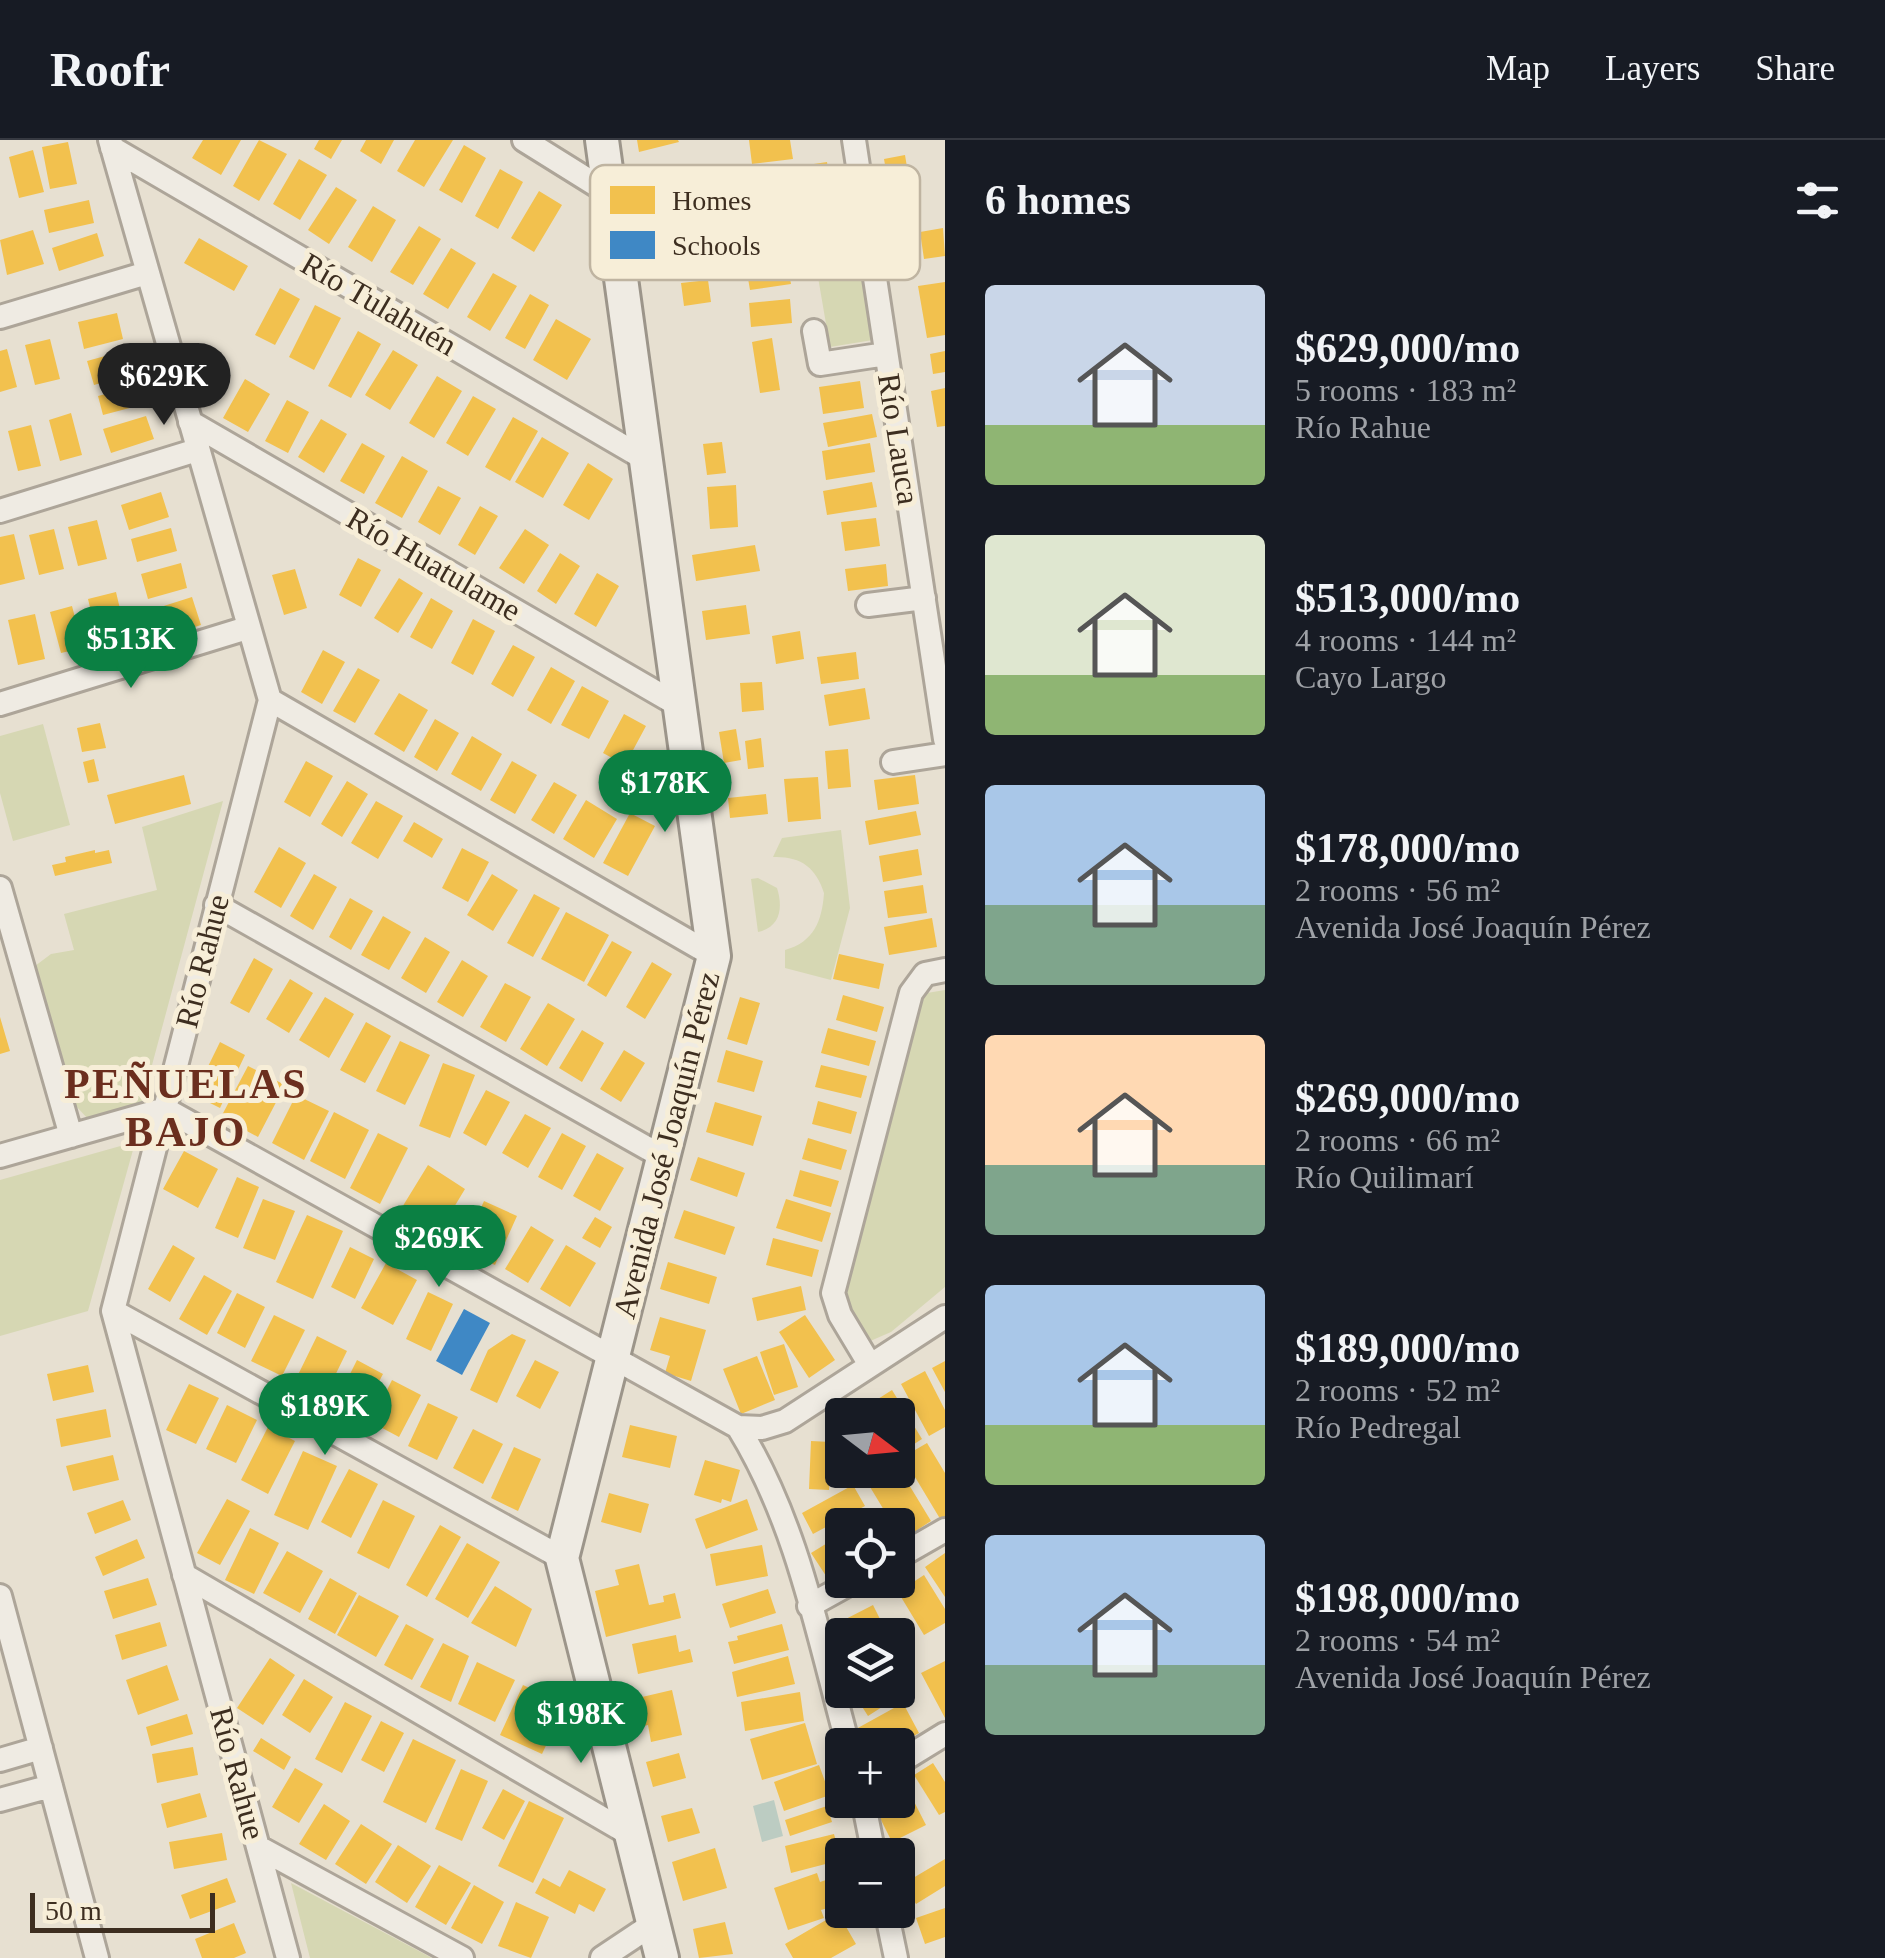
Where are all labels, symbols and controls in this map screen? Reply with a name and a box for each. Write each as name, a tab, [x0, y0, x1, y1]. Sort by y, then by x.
text: Roofr	[50, 43, 170, 96]
text: Map	[1486, 49, 1550, 88]
text: Layers	[1605, 49, 1700, 88]
text: Share	[1755, 49, 1835, 88]
legend	[590, 165, 920, 280]
icon: filters	[1790, 173, 1845, 228]
text: 6 homes	[985, 177, 1131, 223]
text: Homes	[672, 185, 751, 216]
text: Schools	[672, 230, 761, 261]
street label: Río Tulahuén	[295, 245, 463, 363]
icon: home	[1065, 325, 1185, 445]
text: $629,000/mo	[1295, 325, 1520, 371]
pin: $629K	[94, 343, 234, 428]
text: $629K	[120, 357, 208, 393]
street label: Río Lauca	[871, 371, 927, 507]
text: 5 rooms · 183 m²	[1295, 372, 1516, 408]
text: Río Rahue	[1295, 409, 1431, 445]
street label: Río Huatulame	[341, 500, 527, 628]
icon: home	[1065, 575, 1185, 695]
text: $513,000/mo	[1295, 575, 1520, 621]
pin: $513K	[61, 606, 201, 691]
text: $513K	[87, 620, 175, 656]
text: 4 rooms · 144 m²	[1295, 622, 1516, 658]
text: Cayo Largo	[1295, 659, 1446, 695]
pin: $178K	[595, 750, 735, 835]
text: $178K	[621, 764, 709, 800]
icon: home	[1065, 825, 1185, 945]
text: $178,000/mo	[1295, 825, 1520, 871]
text: 2 rooms · 56 m²	[1295, 872, 1500, 908]
street label: Río Rahue	[168, 891, 236, 1031]
text: Avenida José Joaquín Pérez	[1295, 909, 1651, 945]
street label: Avenida José Joaquín Pérez	[606, 968, 726, 1322]
district label: PEÑUELAS BAJO	[64, 1061, 308, 1155]
icon: home	[1065, 1075, 1185, 1195]
text: $269,000/mo	[1295, 1075, 1520, 1121]
text: 2 rooms · 66 m²	[1295, 1122, 1500, 1158]
text: Río Quilimarí	[1295, 1159, 1474, 1195]
pin: $269K	[369, 1205, 509, 1290]
text: $269K	[395, 1219, 483, 1255]
icon: home	[1065, 1325, 1185, 1445]
text: $189,000/mo	[1295, 1325, 1520, 1371]
text: 2 rooms · 52 m²	[1295, 1372, 1500, 1408]
pin: $189K	[255, 1373, 395, 1458]
text: $189K	[281, 1387, 369, 1423]
north arrow	[825, 1398, 915, 1488]
map controls	[825, 1398, 915, 1928]
text: Río Pedregal	[1295, 1409, 1461, 1445]
button: locate	[825, 1508, 915, 1598]
icon: home	[1065, 1575, 1185, 1695]
text: $198,000/mo	[1295, 1575, 1520, 1621]
button: layers	[825, 1618, 915, 1708]
text: 2 rooms · 54 m²	[1295, 1622, 1500, 1658]
text: Avenida José Joaquín Pérez	[1295, 1659, 1651, 1695]
pin: $198K	[511, 1681, 651, 1766]
text: $198K	[537, 1695, 625, 1731]
street label: Río Rahue	[203, 1703, 273, 1843]
button: +	[825, 1728, 915, 1818]
button: −	[825, 1838, 915, 1928]
scale bar	[30, 1888, 215, 1932]
text: 50 m	[45, 1895, 102, 1926]

